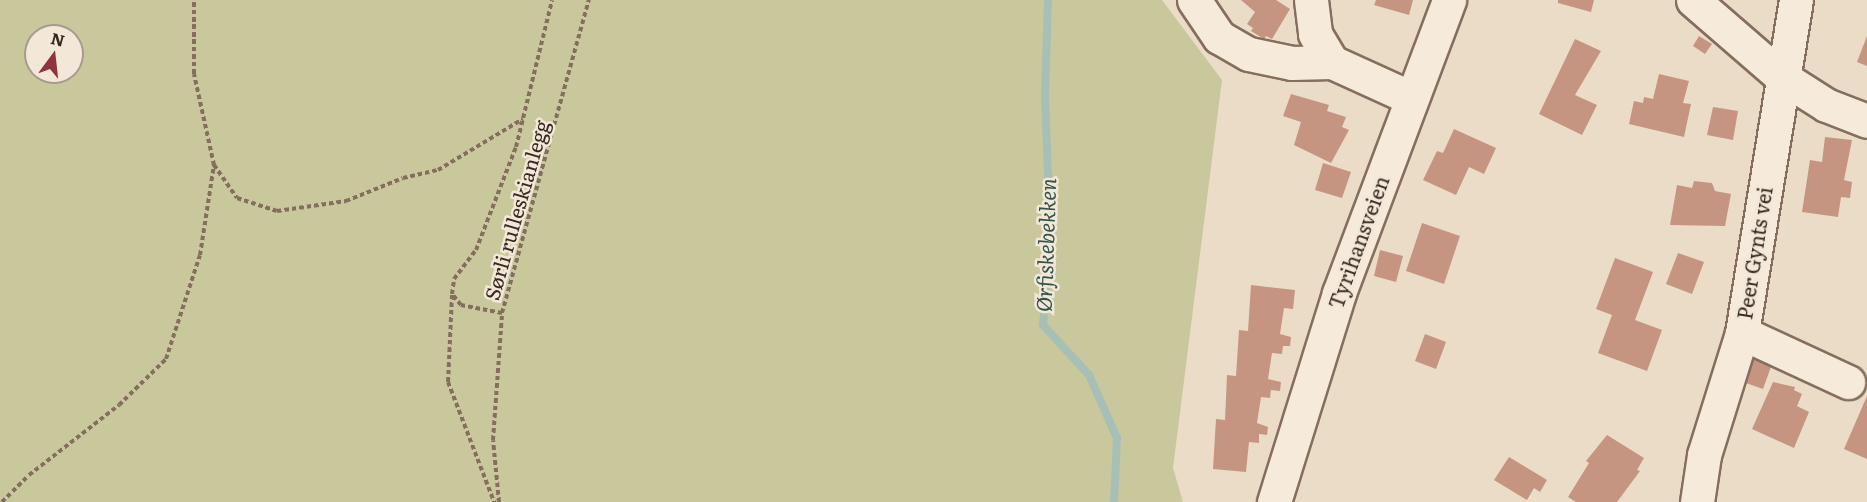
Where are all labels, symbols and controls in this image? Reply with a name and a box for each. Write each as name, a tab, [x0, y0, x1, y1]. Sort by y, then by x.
north arrow	[24, 24, 84, 84]
text: N	[49, 25, 68, 52]
street label: Sørli rulleskianlegg	[479, 117, 553, 303]
street label: Tyrihansveien	[1323, 172, 1393, 312]
water label: Ørfiskebekken	[1030, 178, 1060, 312]
street label: Peer Gynts vei	[1732, 185, 1776, 321]

